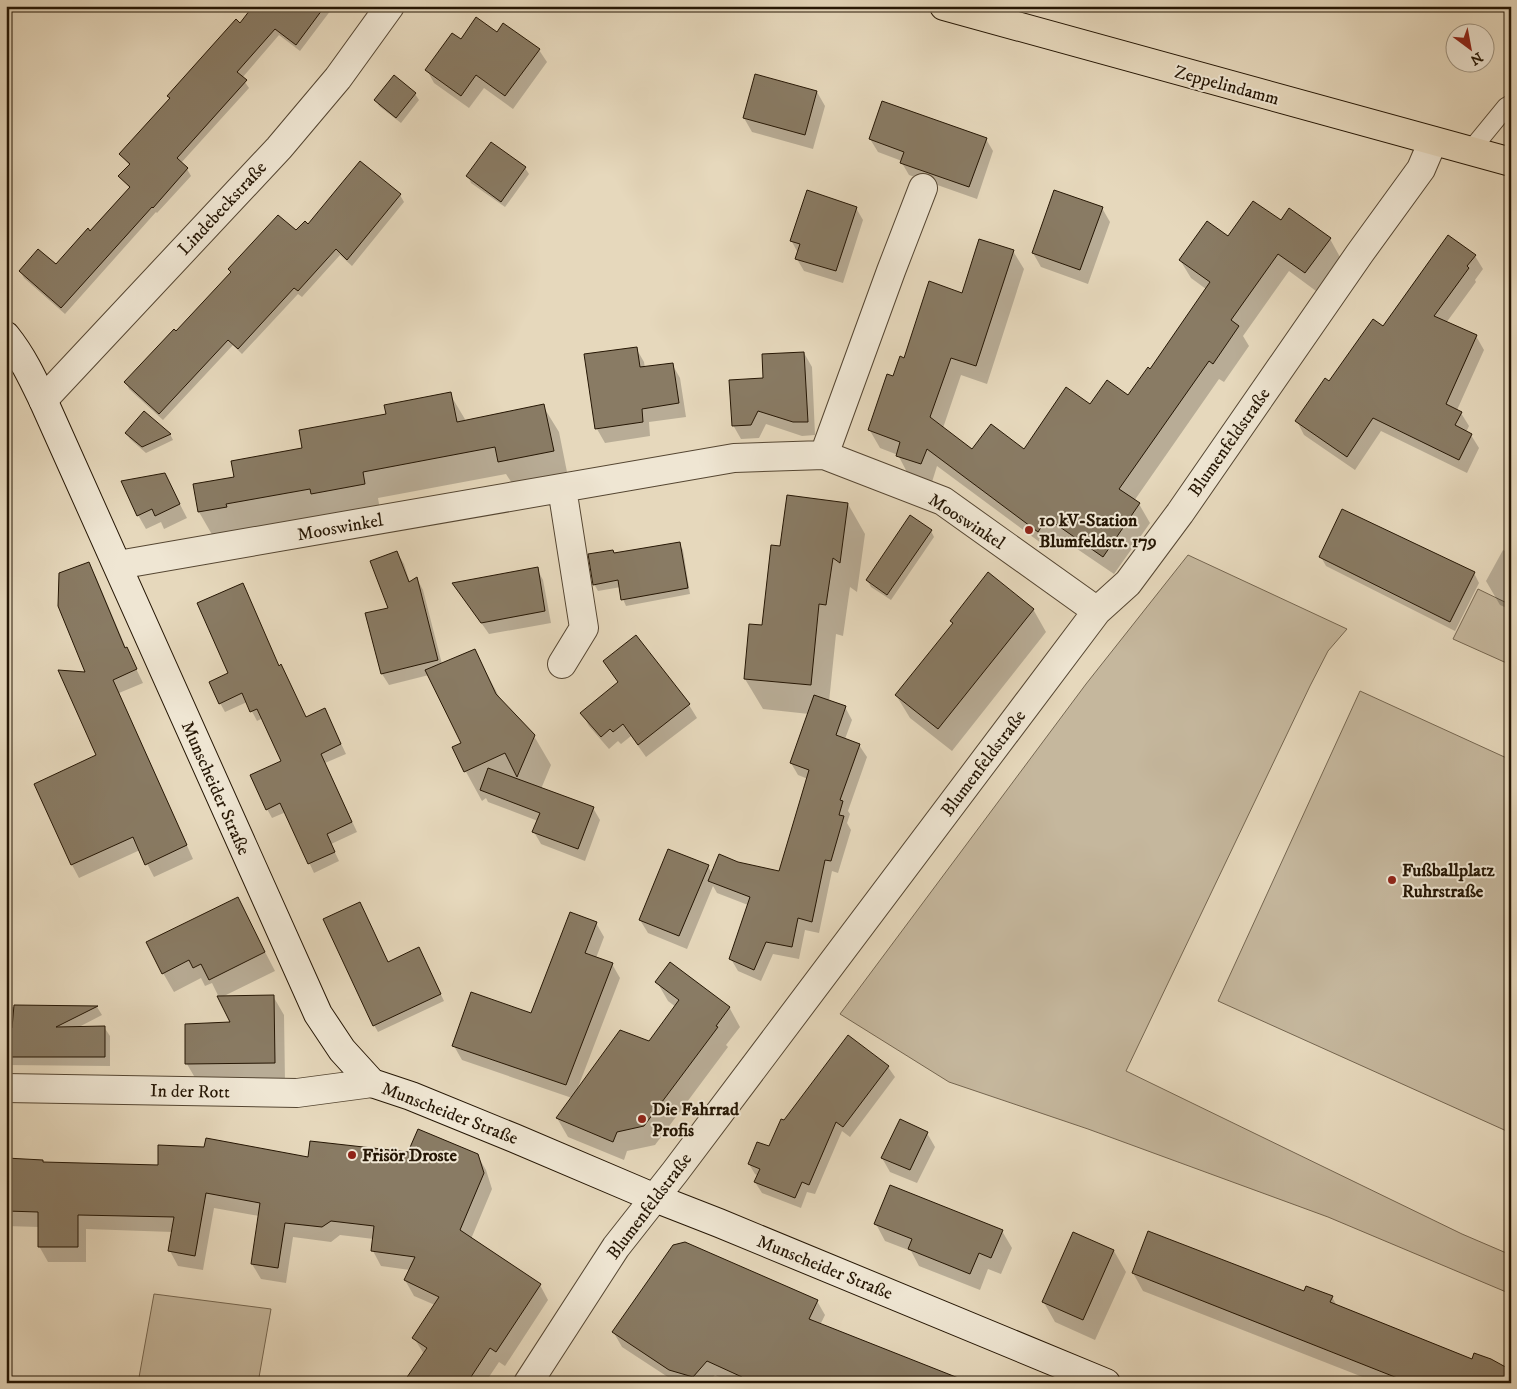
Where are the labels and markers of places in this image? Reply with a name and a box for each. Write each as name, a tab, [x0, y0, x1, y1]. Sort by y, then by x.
place label: 10 kV-Station Blumfeldstr. 179	[1039, 510, 1157, 553]
marker: 10 kV-Station Blumfeldstr. 179	[1023, 524, 1035, 536]
place label: Fußballplatz Ruhrstraße	[1402, 860, 1495, 903]
marker: Fußballplatz Ruhrstraße	[1386, 874, 1398, 886]
place label: Die Fahrrad Profis	[652, 1099, 740, 1142]
marker: Die Fahrrad Profis	[636, 1113, 648, 1125]
place label: Frisör Droste	[362, 1145, 457, 1167]
marker: Frisör Droste	[346, 1149, 358, 1161]

